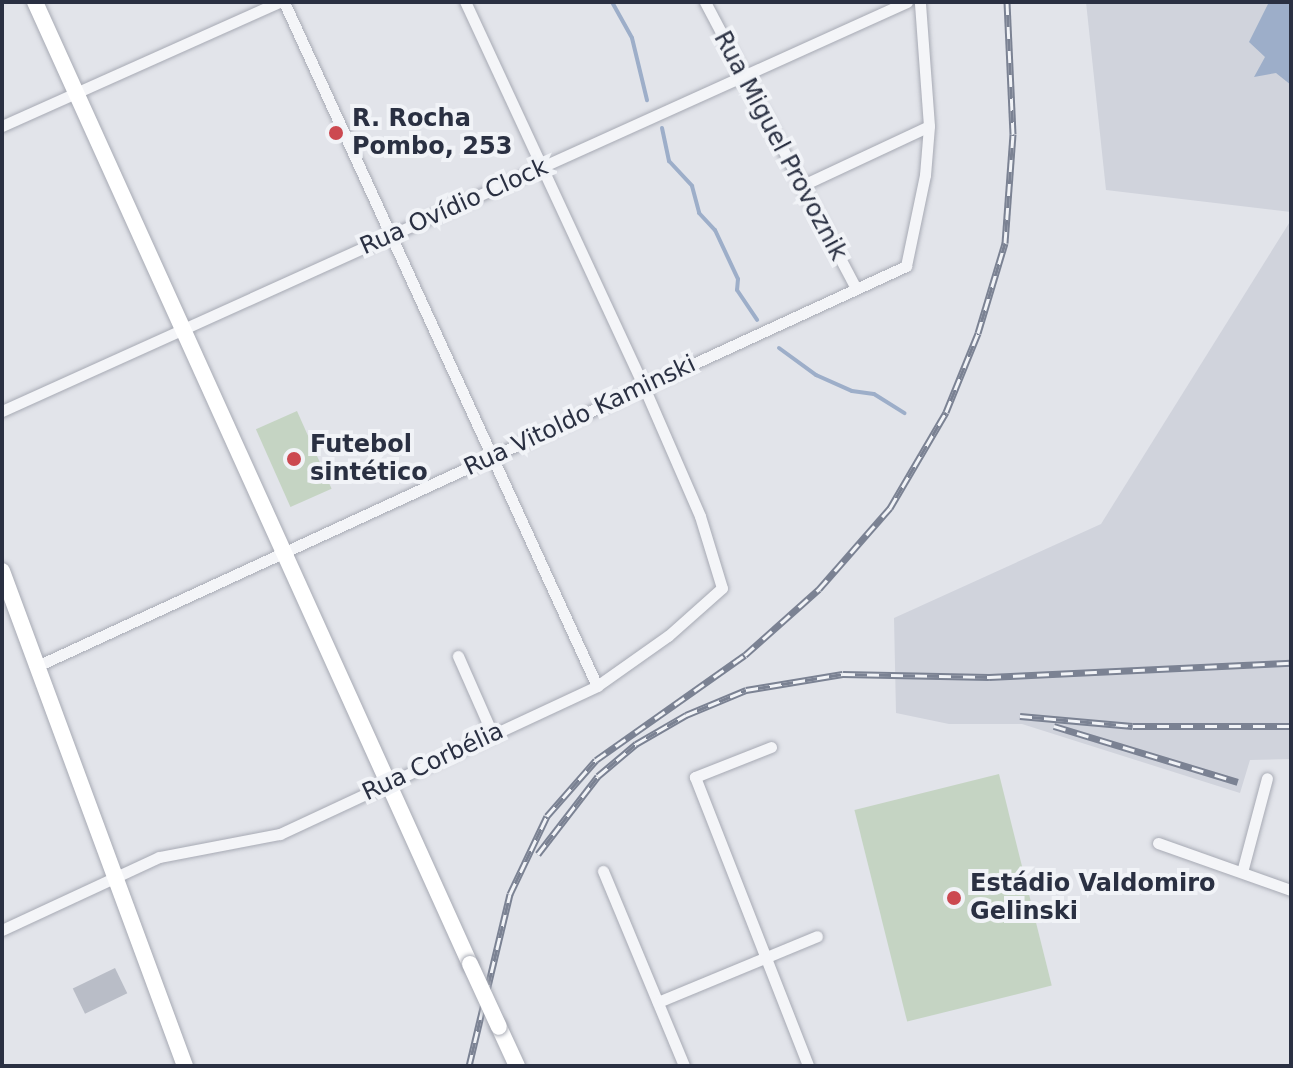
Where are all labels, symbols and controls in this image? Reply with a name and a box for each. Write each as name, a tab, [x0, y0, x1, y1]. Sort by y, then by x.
street label: Rua Miguel Provoznik	[707, 27, 853, 265]
place label: R. Rocha Pombo, 253	[352, 105, 512, 161]
marker: R. Rocha Pombo, 253	[327, 124, 345, 142]
street label: Rua Ovídio Clock	[356, 153, 552, 261]
street label: Rua Vitoldo Kaminski	[460, 350, 700, 482]
place label: Futebol sintético	[310, 431, 428, 487]
marker: Futebol sintético	[285, 450, 303, 468]
street label: Rua Corbélia	[358, 717, 508, 807]
place label: Estádio Valdomiro Gelinski	[970, 870, 1216, 926]
marker: Estádio Valdomiro Gelinski	[945, 889, 963, 907]

